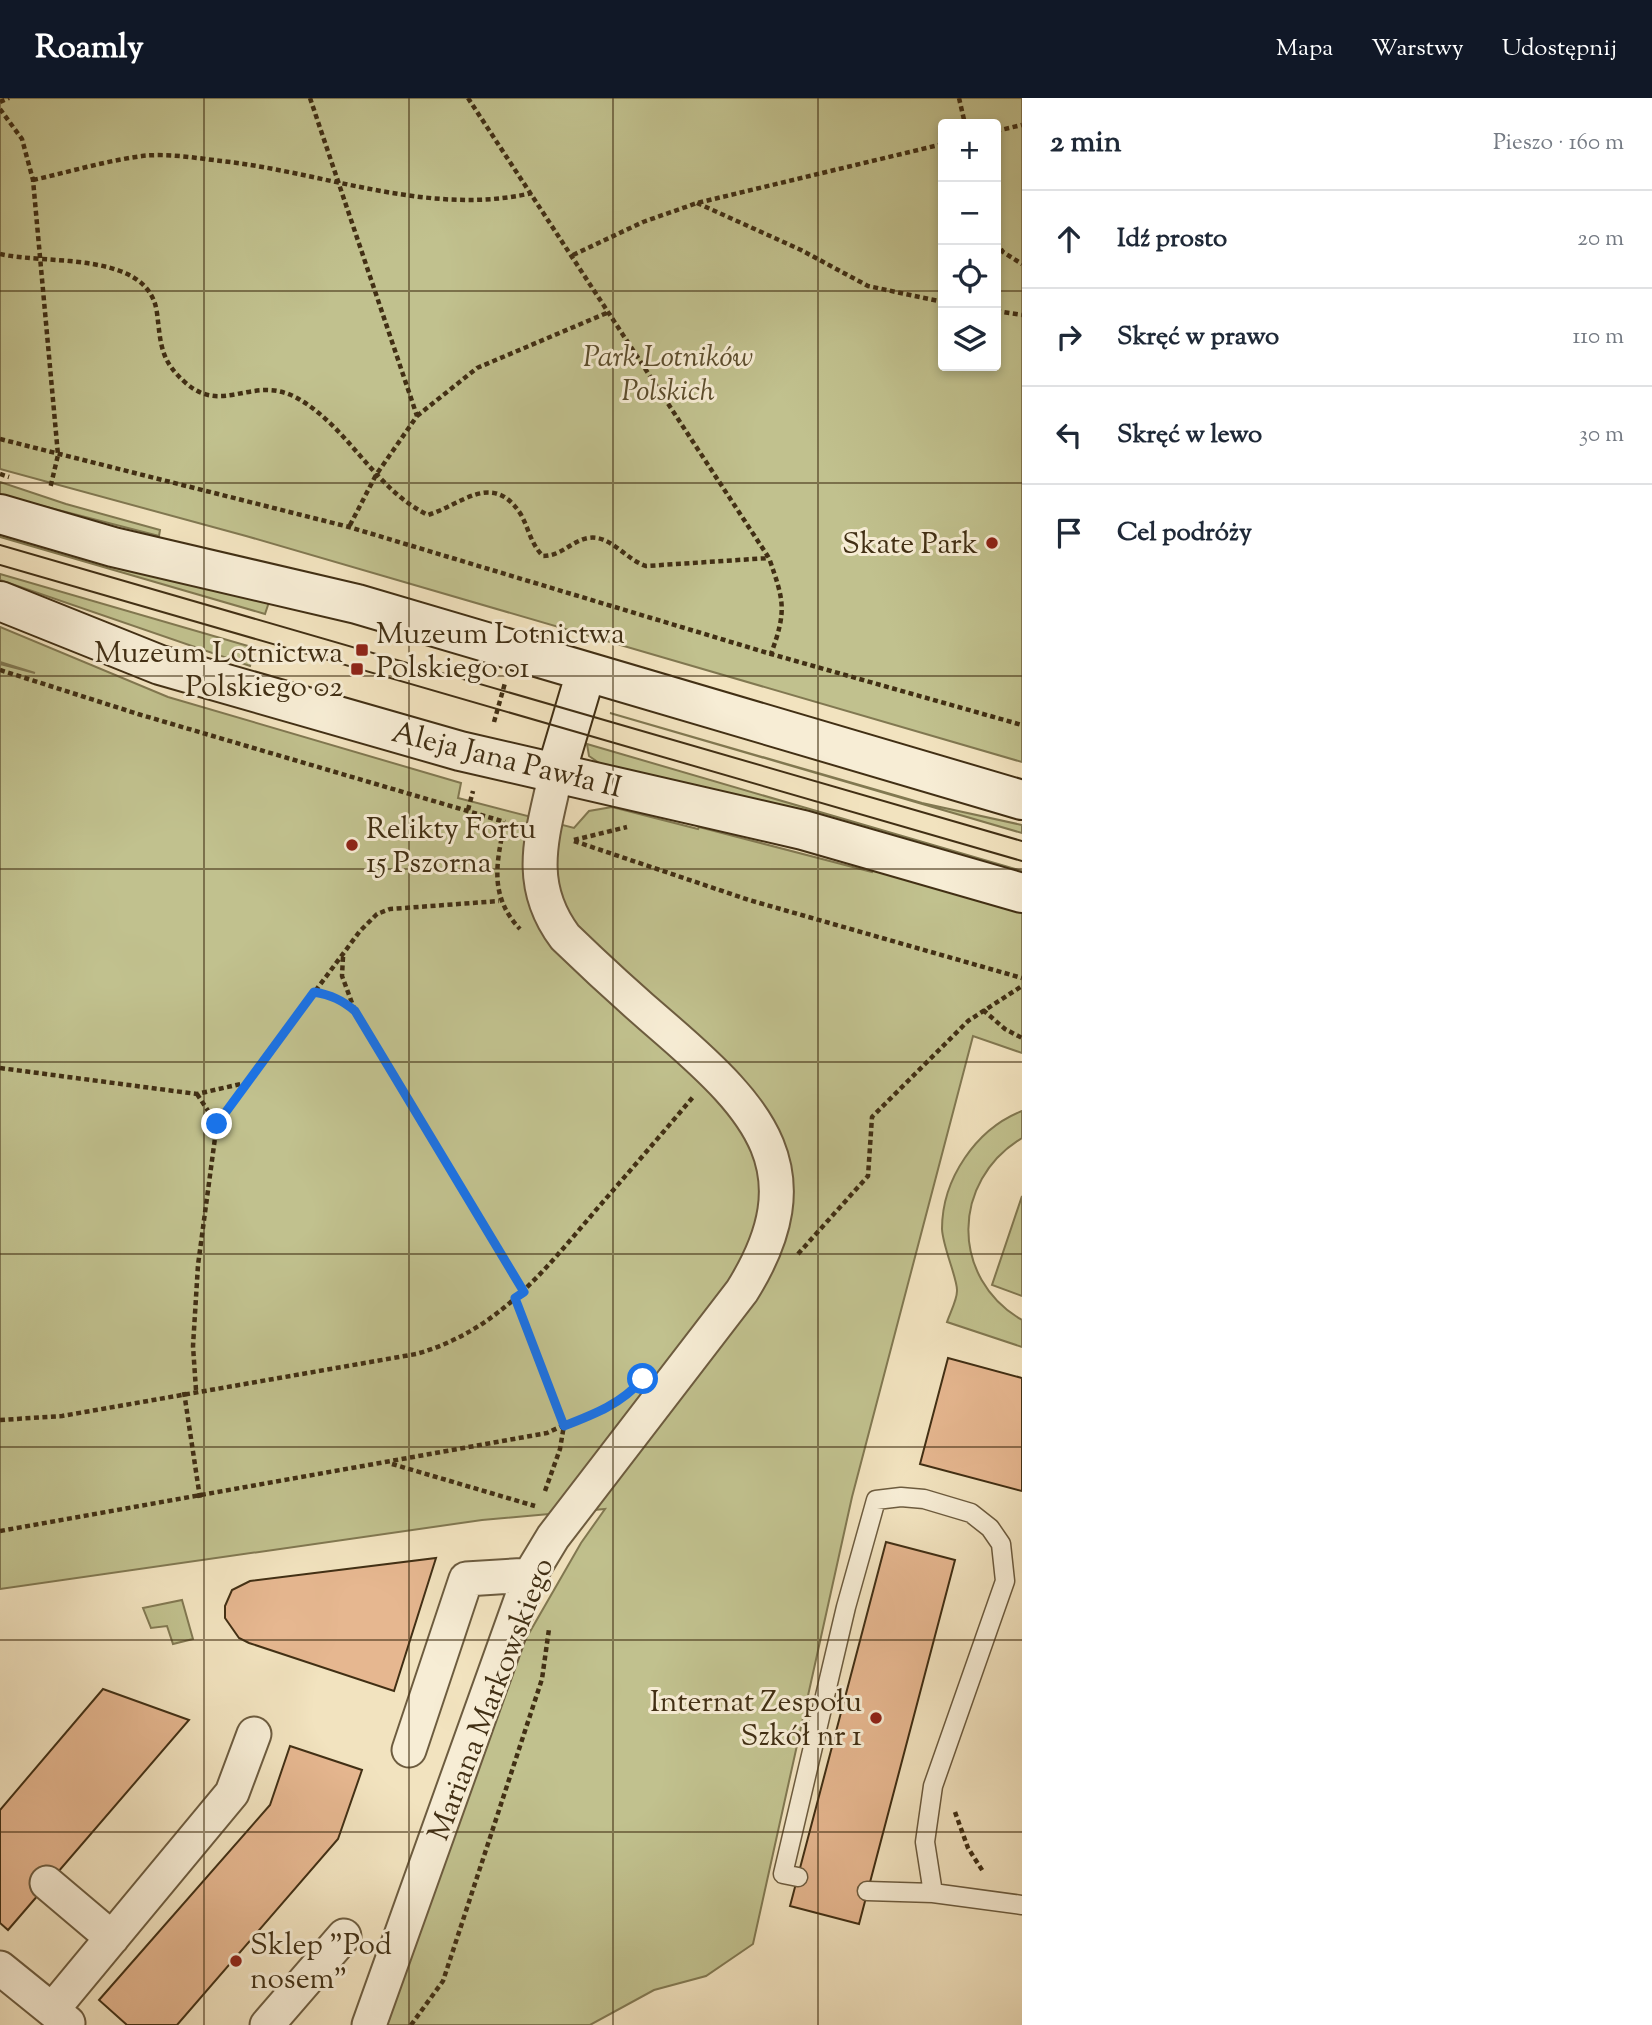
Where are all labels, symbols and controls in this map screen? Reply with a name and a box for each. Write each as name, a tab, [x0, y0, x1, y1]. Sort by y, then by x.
text: Roamly	[35, 25, 144, 73]
text: Mapa	[1276, 32, 1333, 66]
text: Warstwy	[1371, 32, 1464, 66]
text: Udostępnij	[1502, 32, 1617, 66]
map controls	[938, 119, 1001, 371]
button: +	[938, 119, 1001, 182]
text: 2 min	[1050, 122, 1122, 165]
text: Pieszo · 160 m	[1493, 127, 1624, 160]
button: −	[938, 182, 1001, 245]
icon: ahead	[1050, 220, 1088, 258]
text: Idź prosto	[1117, 221, 1227, 258]
text: 20 m	[1577, 223, 1624, 256]
button: locate	[938, 245, 1001, 308]
button: layers	[938, 308, 1001, 371]
icon: right	[1050, 318, 1088, 356]
text: Skręć w prawo	[1117, 319, 1279, 356]
text: 110 m	[1573, 321, 1624, 354]
park label: Park Lotników Polskich	[583, 337, 753, 414]
icon: left	[1050, 416, 1088, 454]
text: Skręć w lewo	[1117, 417, 1262, 454]
text: 30 m	[1579, 419, 1624, 452]
icon: arrive	[1050, 514, 1088, 552]
text: Cel podróży	[1117, 515, 1252, 552]
place label: Skate Park	[842, 524, 978, 567]
marker: Skate Park	[984, 535, 1000, 551]
place label: Muzeum Lotnictwa Polskiego 01	[376, 614, 625, 691]
place label: Muzeum Lotnictwa Polskiego 02	[94, 633, 343, 710]
marker: Muzeum Lotnictwa Polskiego 01	[354, 642, 370, 658]
marker: Muzeum Lotnictwa Polskiego 02	[349, 661, 365, 677]
street label: Aleja Jana Pawła II	[387, 712, 626, 811]
place label: Relikty Fortu 15 Pszorna	[366, 809, 536, 886]
marker: Relikty Fortu 15 Pszorna	[344, 837, 360, 853]
route end	[201, 1108, 232, 1139]
route start	[627, 1363, 658, 1394]
street label: Mariana Markowskiego	[419, 1552, 566, 1848]
place label: Internat Zespołu Szkół nr 1	[650, 1682, 862, 1759]
marker: Internat Zespołu Szkół nr 1	[868, 1710, 884, 1726]
place label: Sklep "Pod nosem"	[250, 1925, 392, 2002]
marker: Sklep "Pod nosem"	[228, 1953, 244, 1969]

